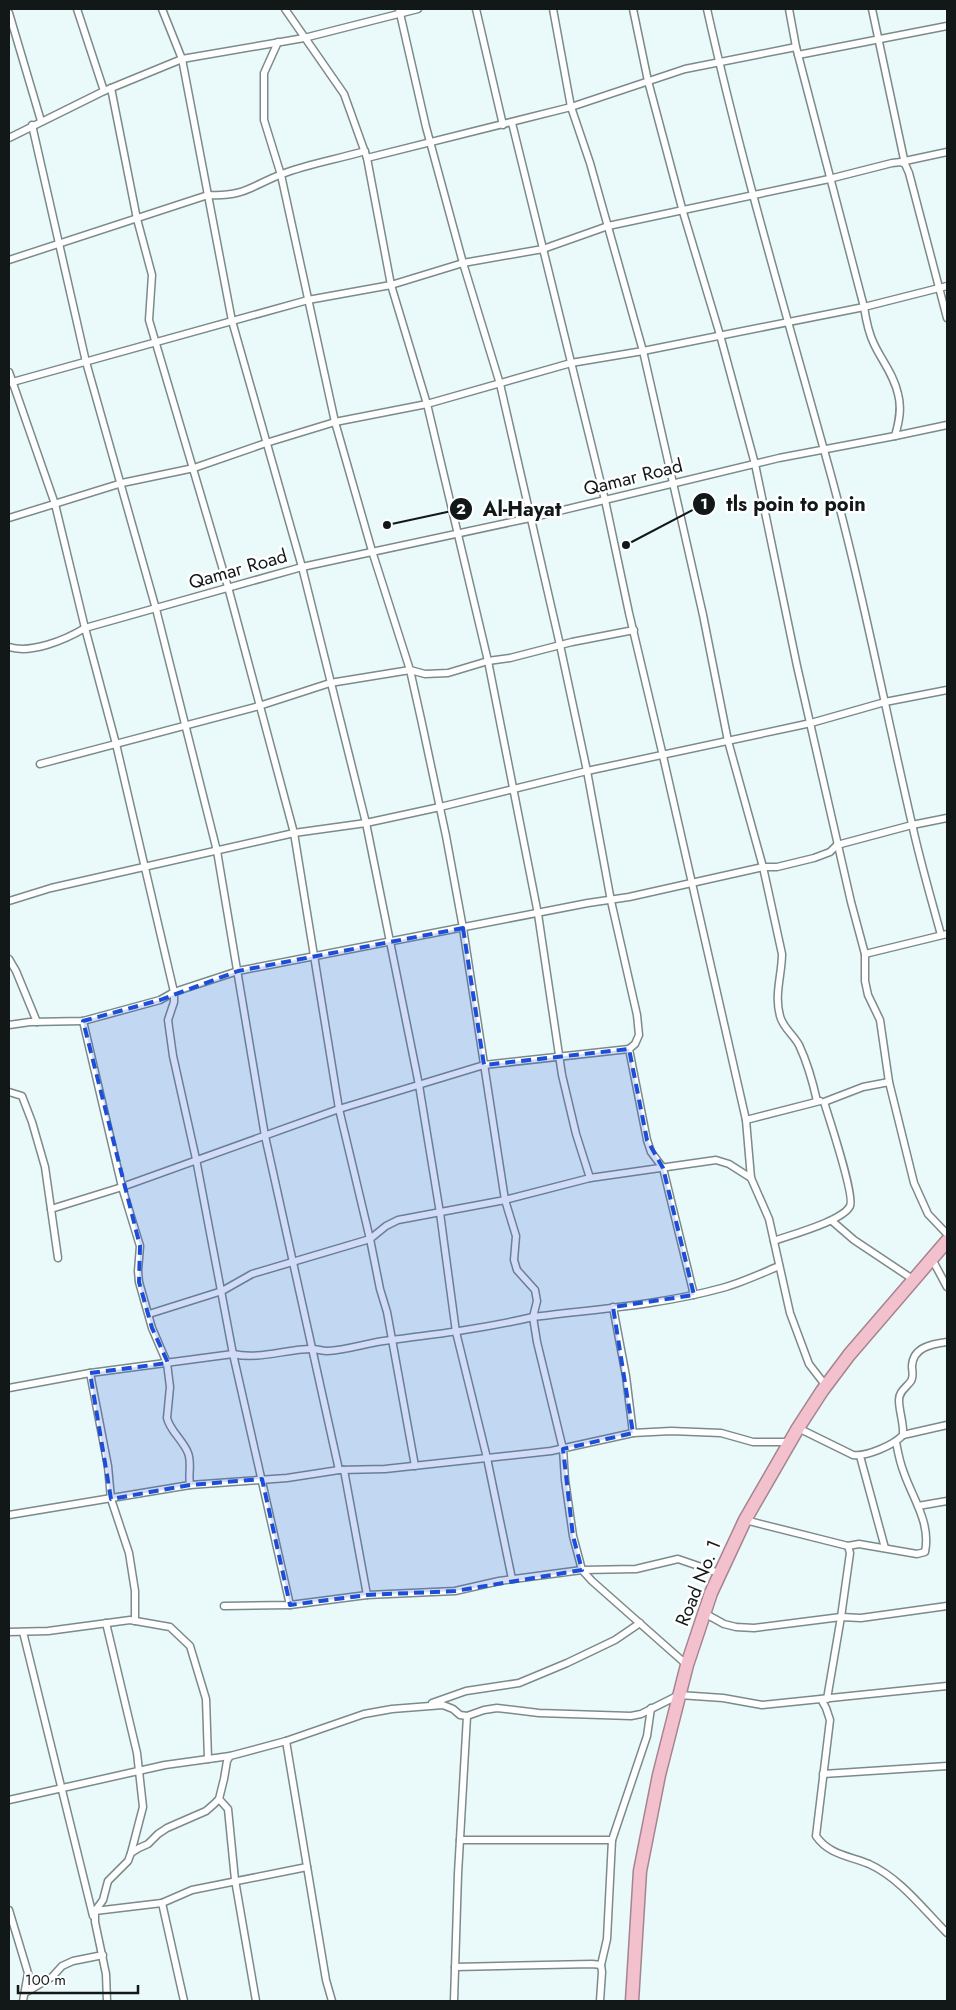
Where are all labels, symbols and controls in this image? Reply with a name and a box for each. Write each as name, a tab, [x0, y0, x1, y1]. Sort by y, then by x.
street label: Qamar Road	[581, 452, 685, 502]
callout: tls poin to poin	[692, 486, 876, 521]
text: tls poin to poin	[726, 490, 866, 519]
callout: Al-Hayat	[448, 491, 572, 526]
text: 1	[700, 493, 708, 515]
text: Al-Hayat	[482, 495, 562, 524]
text: 2	[456, 498, 466, 520]
street label: Qamar Road	[186, 542, 290, 596]
street label: Road No. 1	[668, 1536, 728, 1630]
scale bar	[18, 1962, 138, 1994]
text: 100 m	[25, 1969, 66, 1991]

